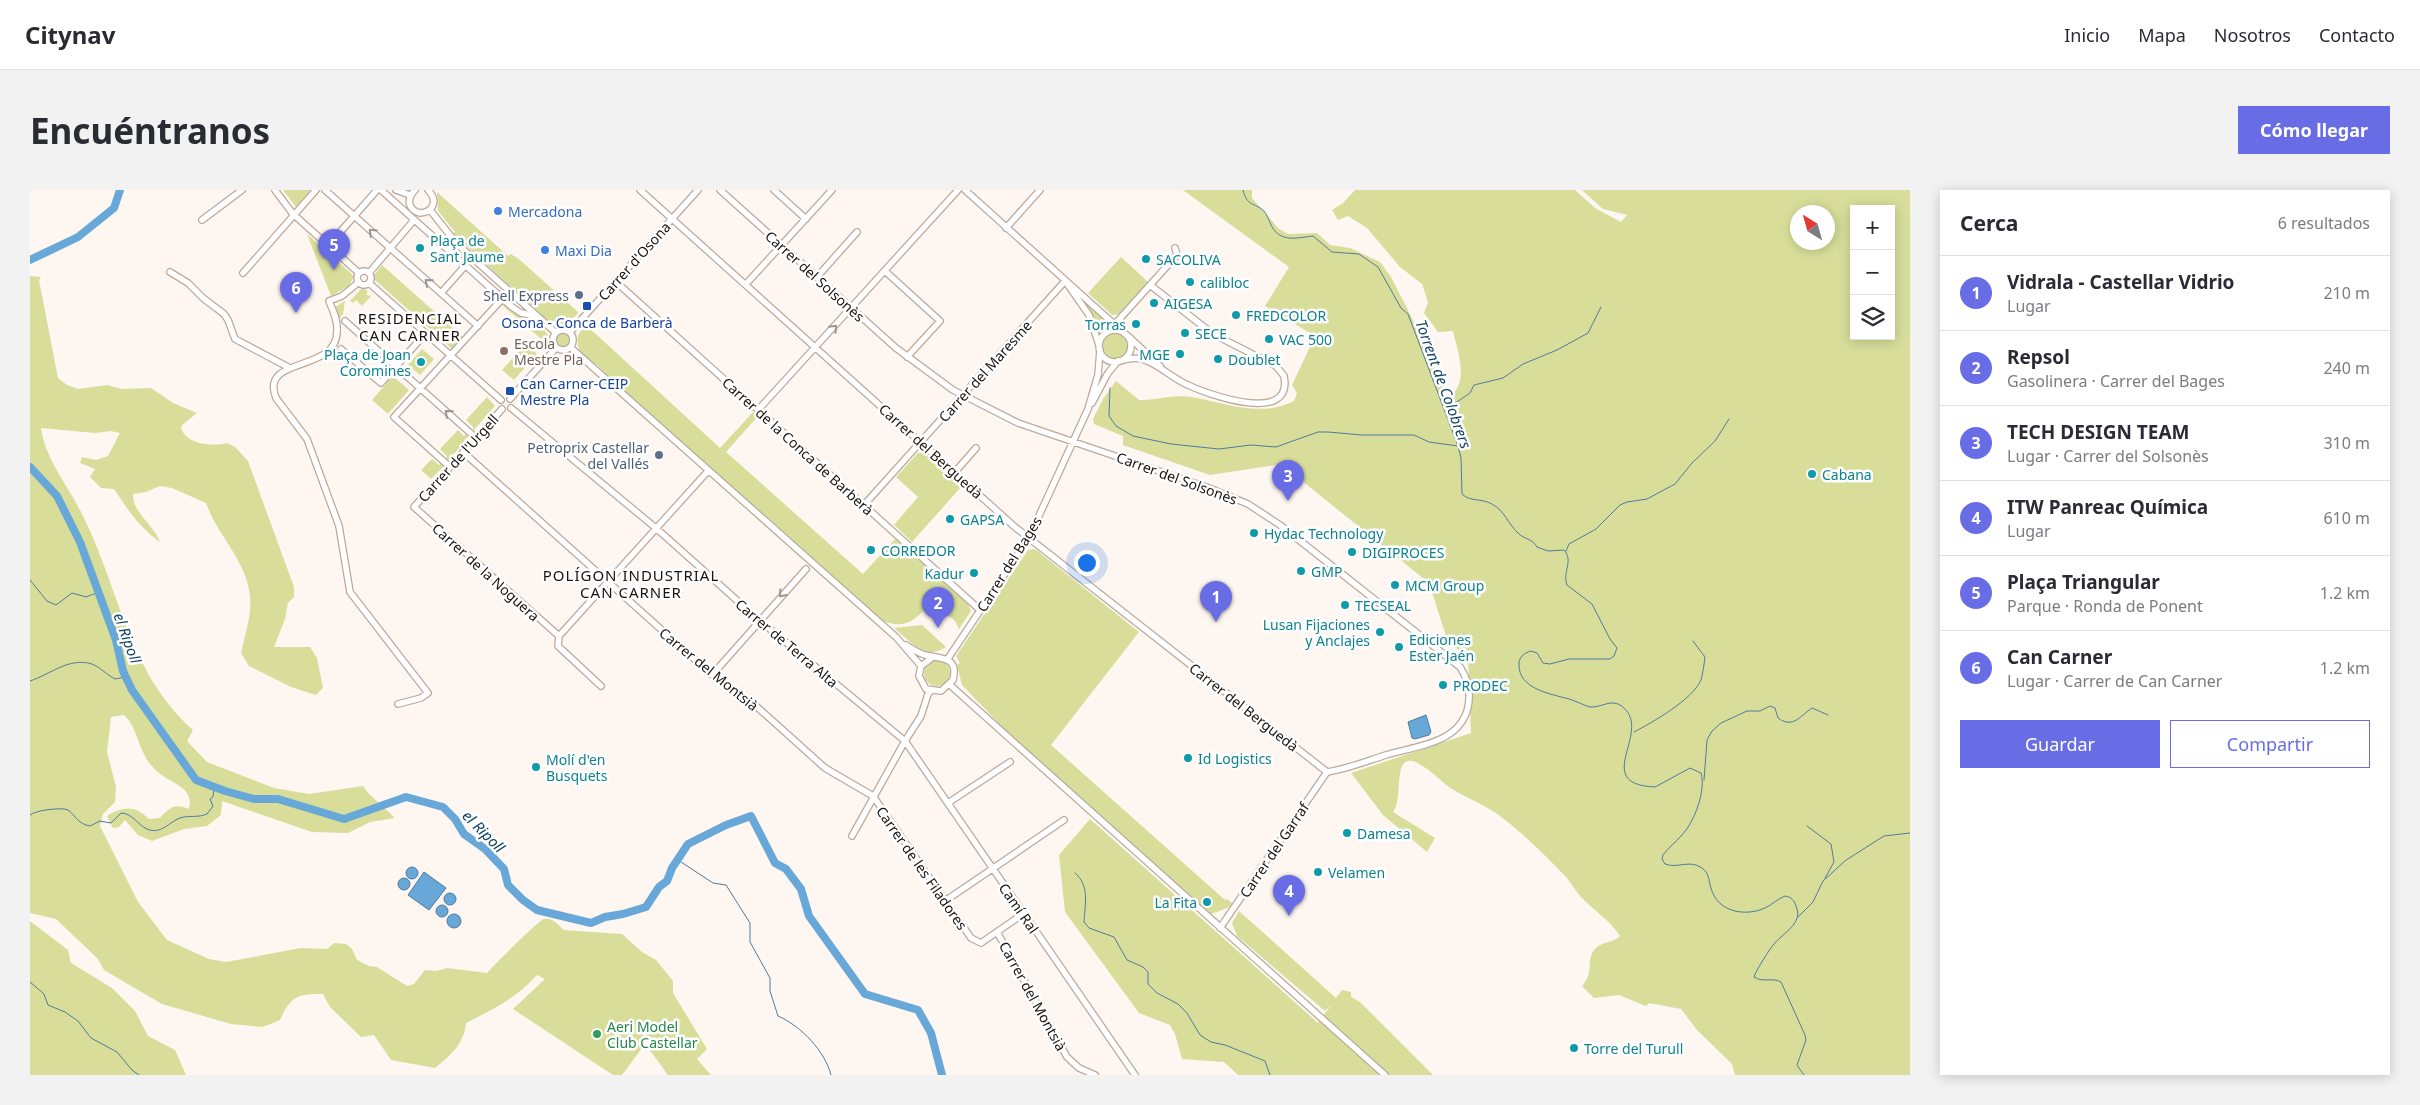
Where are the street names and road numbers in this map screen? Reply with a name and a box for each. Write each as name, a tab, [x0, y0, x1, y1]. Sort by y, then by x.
street label: Carrer d'Osona	[594, 218, 674, 304]
street label: Carrer del Solsonès	[761, 226, 869, 326]
street label: Carrer del Maresme	[934, 316, 1036, 426]
street label: Carrer de la Conca de Barberà	[718, 373, 878, 519]
street label: Carrer del Berguedà	[875, 399, 987, 503]
street label: Carrer de l'Urgell	[414, 410, 502, 506]
street label: Carrer del Solsonès	[1114, 447, 1240, 509]
street label: Carrer del Bages	[972, 512, 1046, 615]
street label: Carrer de la Noguera	[428, 519, 544, 625]
street label: Carrer de Terra Alta	[732, 594, 842, 692]
street label: Carrer del Montsià	[656, 623, 762, 715]
street label: Carrer del Berguedà	[1186, 658, 1302, 756]
street label: Carrer del Garraf	[1235, 798, 1314, 901]
street label: Carrer de les Filadores	[872, 802, 972, 934]
street label: Camí Ral	[995, 879, 1043, 937]
street label: Carrer del Montsià	[995, 938, 1071, 1054]

